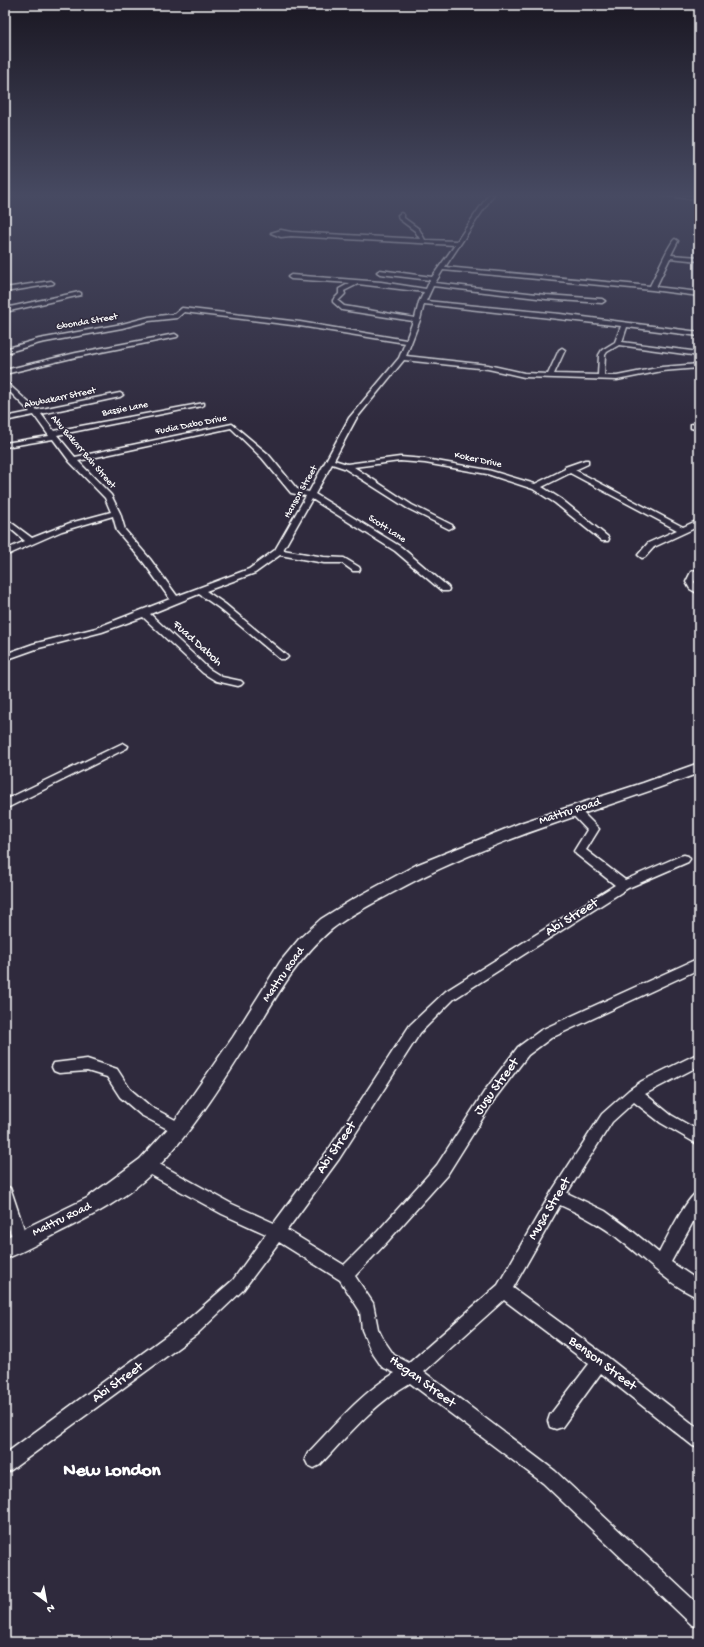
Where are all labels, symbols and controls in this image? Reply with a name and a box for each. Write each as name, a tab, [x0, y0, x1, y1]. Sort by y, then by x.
street label: Gbonda Street	[55, 311, 119, 333]
street label: Abubakarr Street	[23, 384, 98, 411]
street label: Bassie Lane	[100, 398, 150, 420]
street label: Fudia Dabo Drive	[153, 412, 229, 438]
street label: Abu Bakarr Bah Street	[48, 413, 119, 492]
street label: Koker Drive	[453, 449, 504, 471]
street label: Hanson Street	[282, 463, 321, 521]
street label: Scott Lane	[366, 512, 409, 546]
street label: Fuad Daboh	[169, 617, 225, 670]
street label: Mattru Road	[538, 795, 603, 829]
street label: Abi Street	[542, 894, 603, 941]
street label: Mattru Road	[260, 944, 309, 1005]
street label: Jusu Street	[471, 1054, 524, 1119]
street label: Abi Street	[313, 1118, 361, 1177]
street label: Musa Street	[525, 1174, 576, 1243]
street label: Mattru Road	[30, 1199, 95, 1240]
street label: Benson Street	[564, 1332, 640, 1396]
street label: Hegan Street	[385, 1352, 460, 1413]
street label: Abi Street	[89, 1358, 148, 1407]
district label: New London	[63, 1460, 162, 1483]
north arrow	[26, 1581, 66, 1621]
text: N	[44, 1601, 56, 1615]

